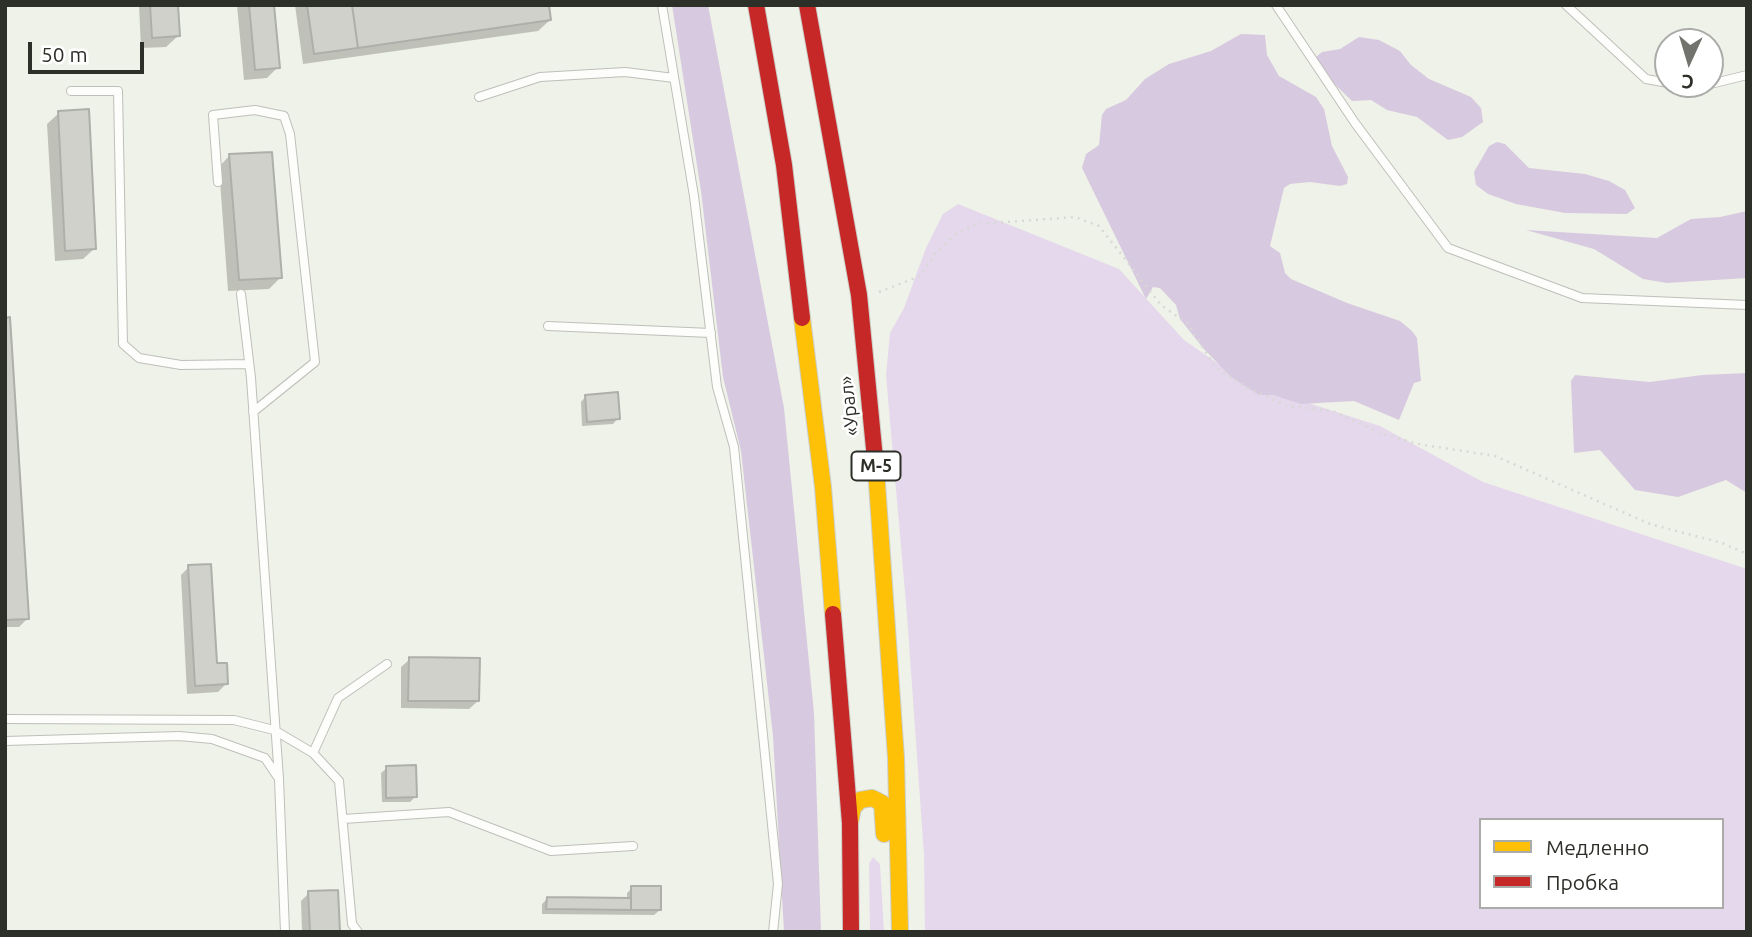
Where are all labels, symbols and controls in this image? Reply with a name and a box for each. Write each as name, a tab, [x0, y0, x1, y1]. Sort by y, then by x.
scale bar	[32, 28, 147, 72]
north arrow	[1654, 28, 1724, 98]
text: 50 m	[41, 42, 88, 66]
text: С	[1681, 71, 1695, 93]
street label: «Урал»	[835, 375, 863, 437]
road number: М-5	[852, 452, 900, 480]
legend	[1479, 818, 1724, 909]
text: Медленно	[1546, 835, 1649, 859]
text: Пробка	[1546, 870, 1619, 894]

